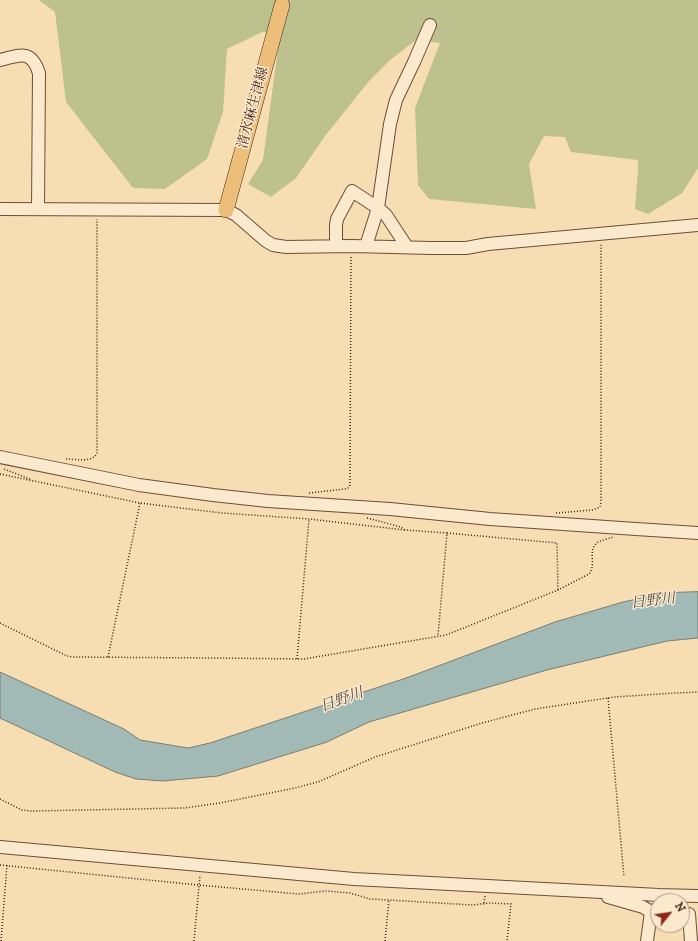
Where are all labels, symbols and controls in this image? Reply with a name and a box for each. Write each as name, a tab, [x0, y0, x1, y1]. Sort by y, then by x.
street label: 清水麻生津線	[235, 65, 273, 151]
water label: 日野川	[630, 590, 676, 614]
water label: 日野川	[318, 685, 366, 717]
north arrow	[650, 893, 690, 933]
text: N	[671, 900, 688, 915]

